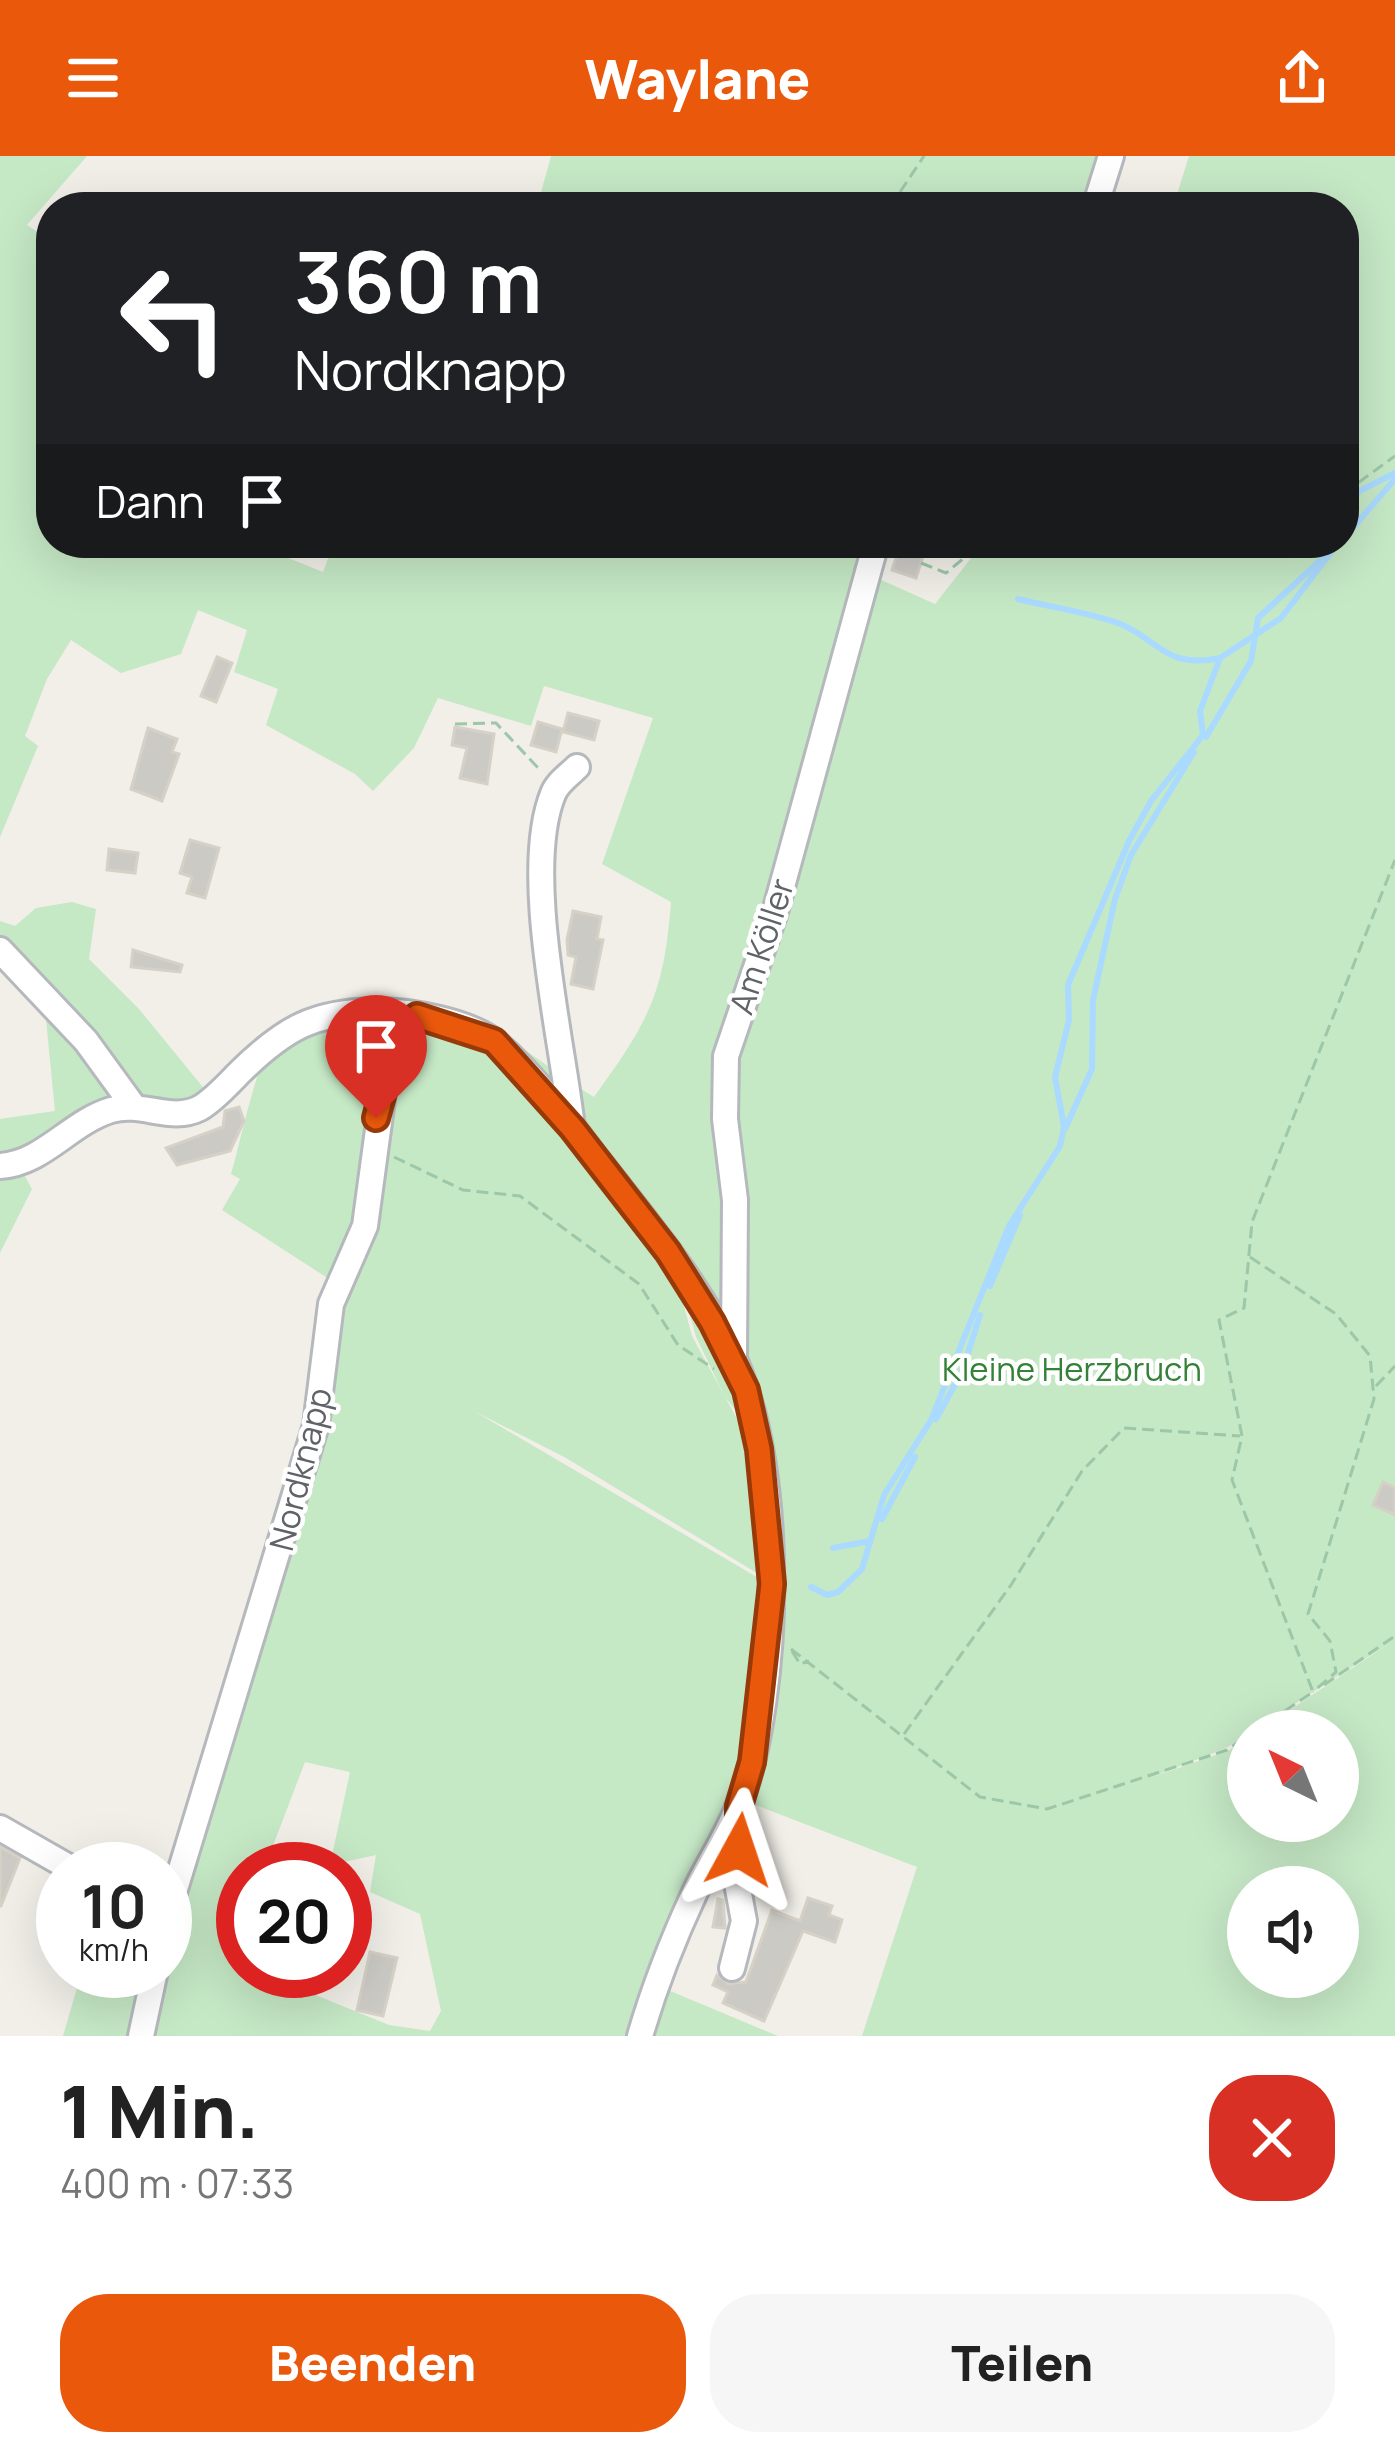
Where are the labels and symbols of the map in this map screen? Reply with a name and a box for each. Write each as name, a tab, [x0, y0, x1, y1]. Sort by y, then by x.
street label: Am Köller	[718, 872, 804, 1019]
pin	[325, 995, 427, 1118]
park label: Kleine Herzbruch	[942, 1346, 1202, 1391]
street label: Nordknapp	[258, 1383, 342, 1555]
north arrow	[1227, 1710, 1359, 1842]
position arrow	[676, 1787, 802, 1913]
speed limit sign: 20	[216, 1842, 372, 1998]

